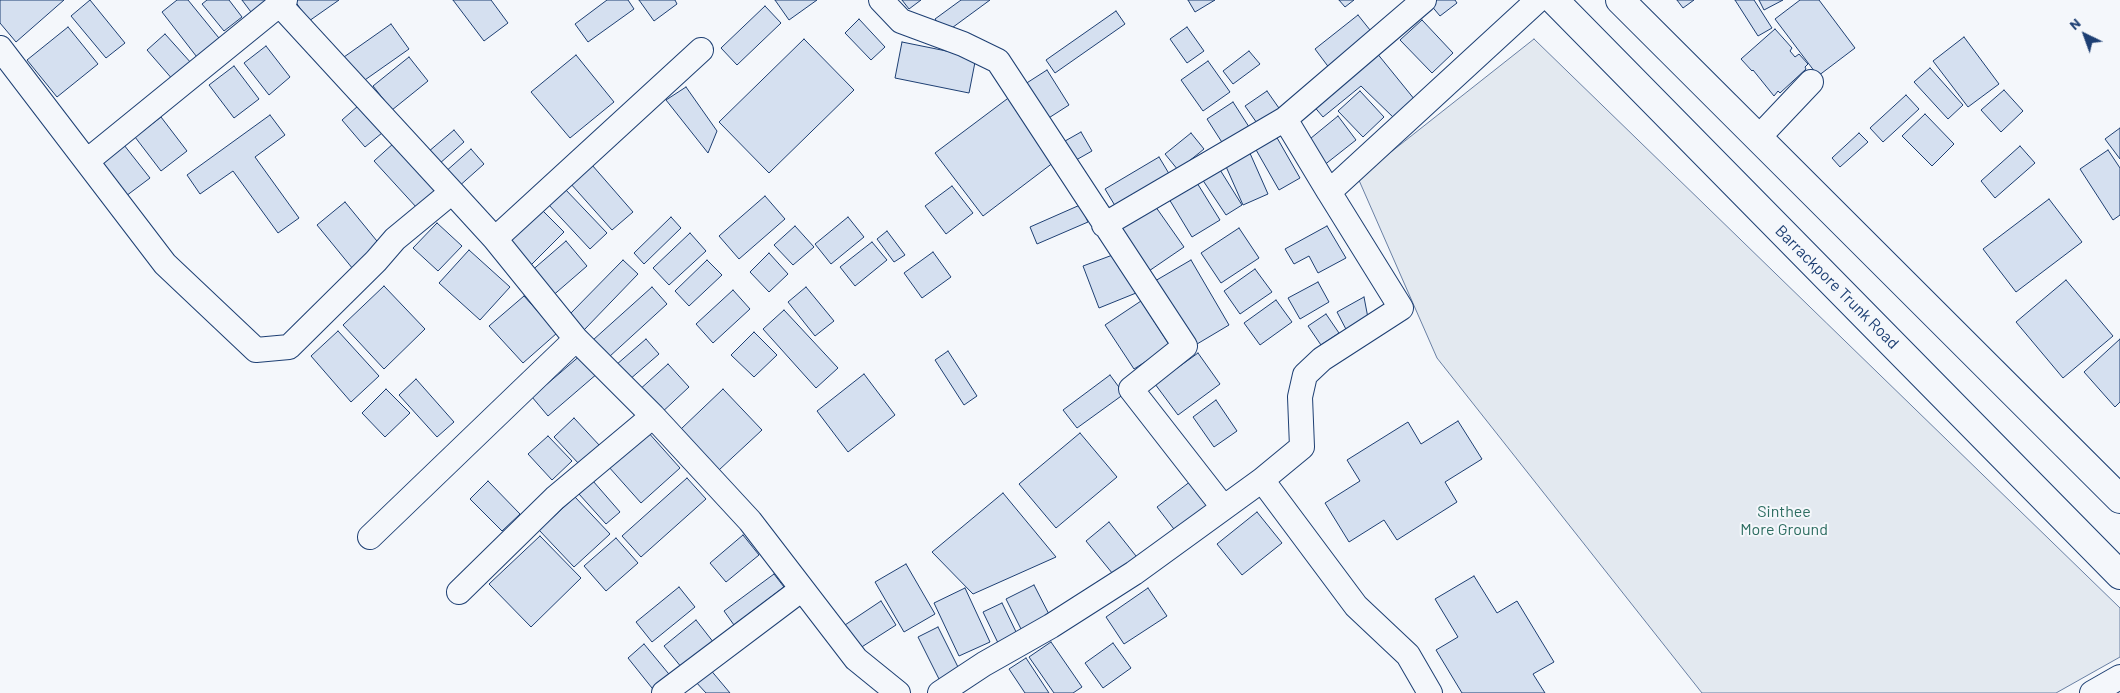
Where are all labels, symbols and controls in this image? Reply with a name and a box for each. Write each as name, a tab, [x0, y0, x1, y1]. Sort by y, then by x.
north arrow	[2060, 10, 2110, 60]
text: N	[2065, 14, 2084, 33]
street label: Barrackpore Trunk Road	[1771, 221, 1903, 353]
park label: Sinthee More Ground	[1740, 502, 1828, 540]

